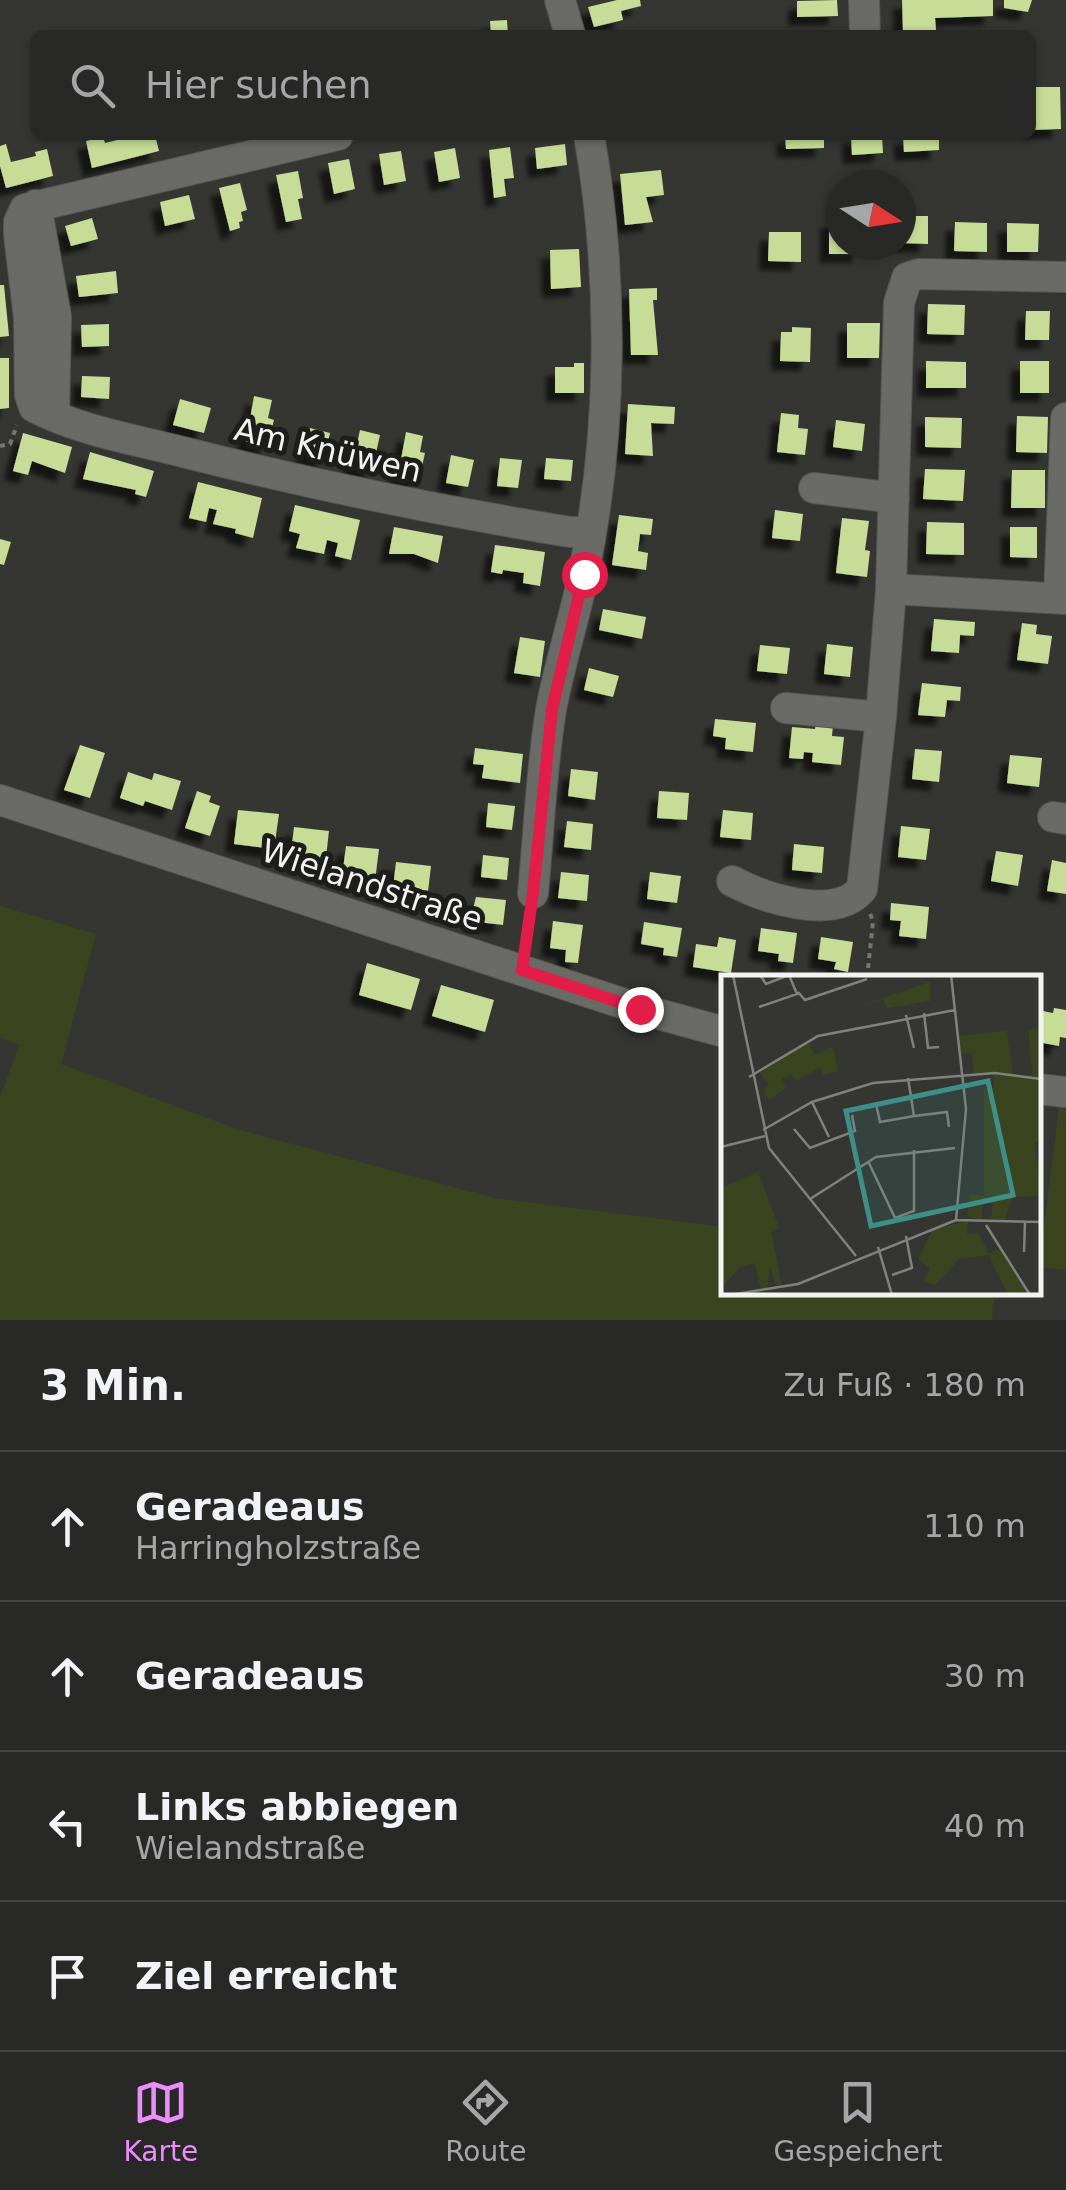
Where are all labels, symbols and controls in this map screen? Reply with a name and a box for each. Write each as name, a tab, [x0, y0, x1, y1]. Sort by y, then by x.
search box	[30, 30, 1036, 140]
icon: search	[65, 58, 120, 113]
text: Hier suchen	[145, 63, 372, 107]
north arrow	[826, 170, 916, 260]
street label: Am Knüwen	[231, 410, 425, 490]
route start	[562, 552, 608, 598]
street label: Wielandstraße	[257, 831, 487, 939]
inset map	[721, 975, 1041, 1295]
route end	[618, 987, 664, 1033]
text: 3 Min.	[40, 1361, 186, 1410]
text: Zu Fuß · 180 m	[784, 1366, 1026, 1404]
text: Geradeaus	[135, 1485, 365, 1529]
icon: ahead	[40, 1499, 95, 1554]
text: 110 m	[924, 1507, 1026, 1545]
text: Harringholzstraße	[135, 1529, 421, 1567]
icon: ahead	[40, 1649, 95, 1704]
text: Geradeaus	[135, 1654, 365, 1698]
text: 30 m	[944, 1657, 1026, 1695]
text: Links abbiegen	[135, 1785, 459, 1829]
icon: left	[40, 1799, 95, 1854]
text: 40 m	[944, 1807, 1026, 1845]
text: Wielandstraße	[135, 1829, 365, 1867]
icon: arrive	[40, 1949, 95, 2004]
text: Ziel erreicht	[135, 1954, 397, 1998]
tab: Karte	[123, 2075, 198, 2168]
tab: Route	[445, 2075, 526, 2168]
tab: Gespeichert	[773, 2075, 943, 2168]

